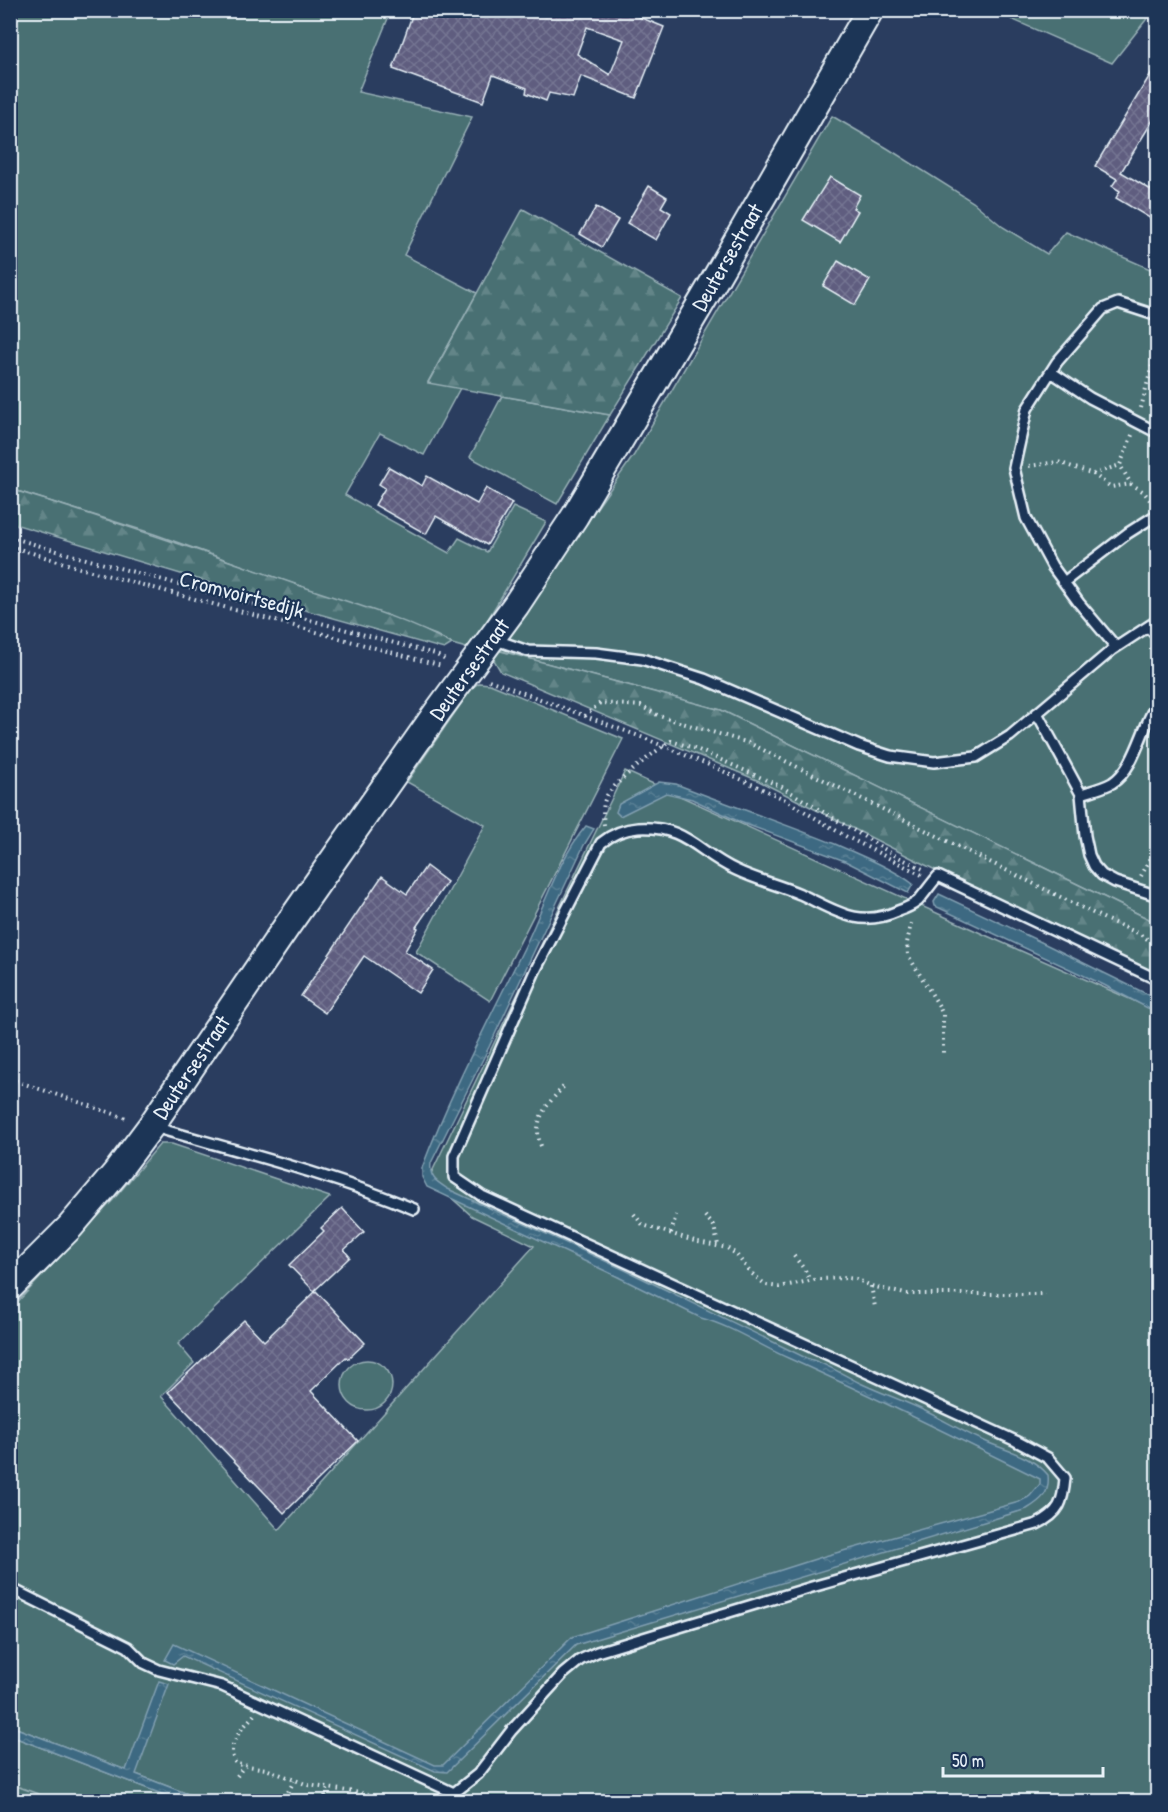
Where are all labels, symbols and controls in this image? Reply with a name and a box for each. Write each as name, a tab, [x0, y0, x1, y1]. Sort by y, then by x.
street label: Deutersestraat	[684, 197, 770, 316]
street label: Cromvoirtsedijk	[176, 563, 308, 625]
street label: Deutersestraat	[422, 612, 516, 726]
street label: Deutersestraat	[145, 1009, 237, 1125]
scale bar	[943, 1740, 1104, 1778]
text: 50 m	[952, 1748, 984, 1773]

